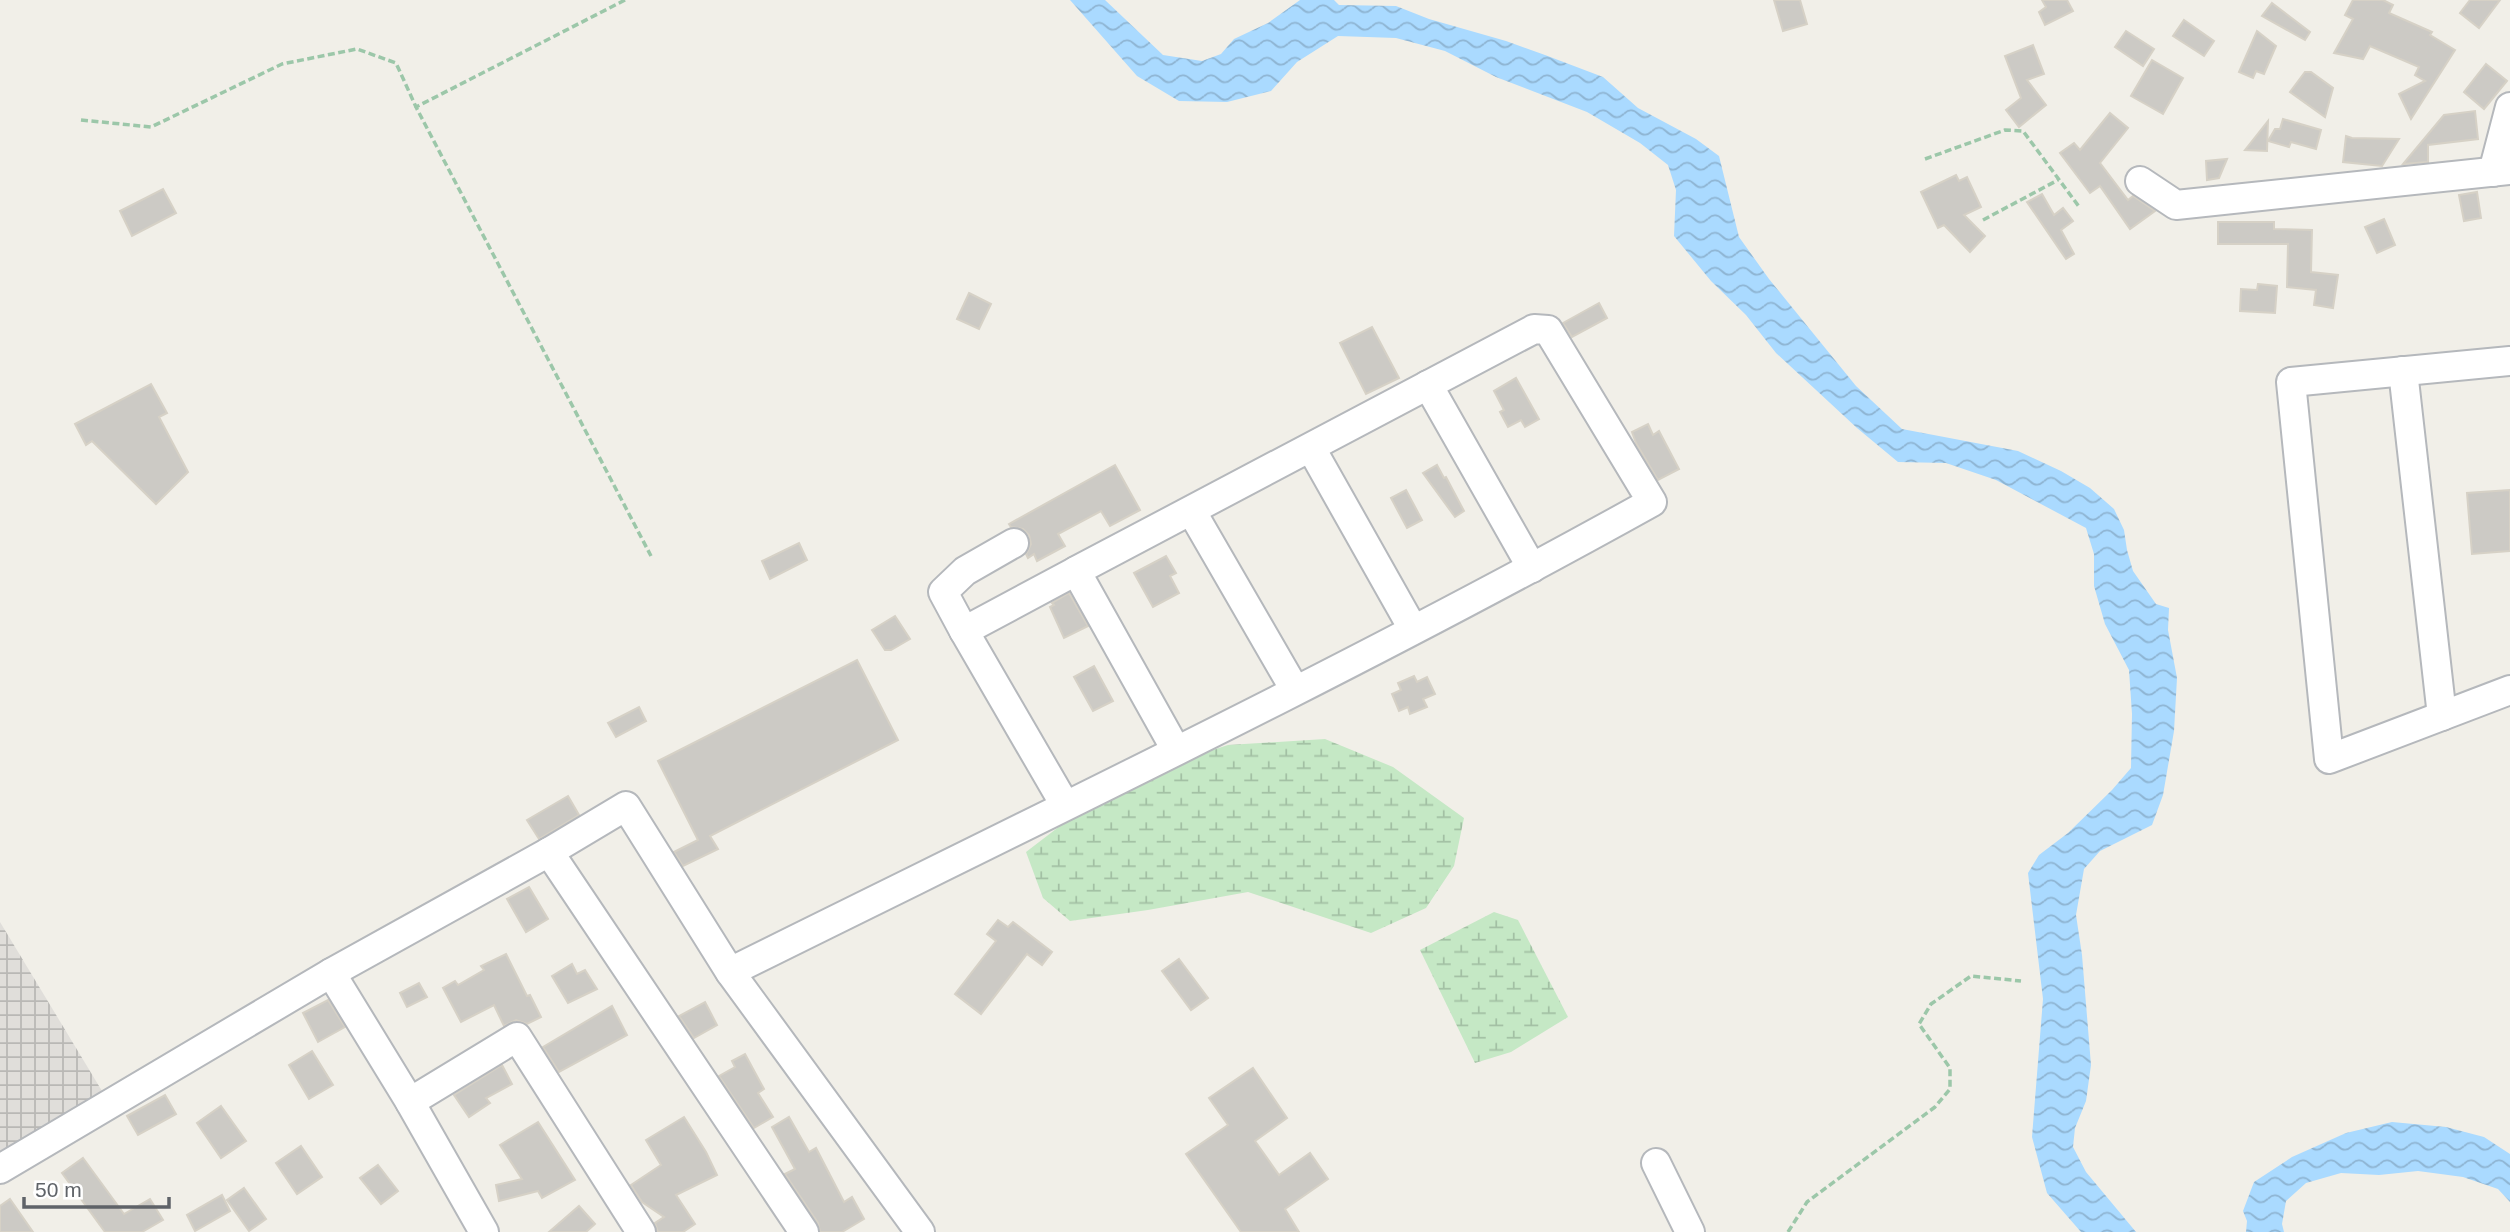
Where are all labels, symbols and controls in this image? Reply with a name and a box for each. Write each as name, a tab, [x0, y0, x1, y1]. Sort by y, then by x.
scale bar	[24, 1166, 170, 1210]
text: 50 m	[35, 1178, 82, 1201]

